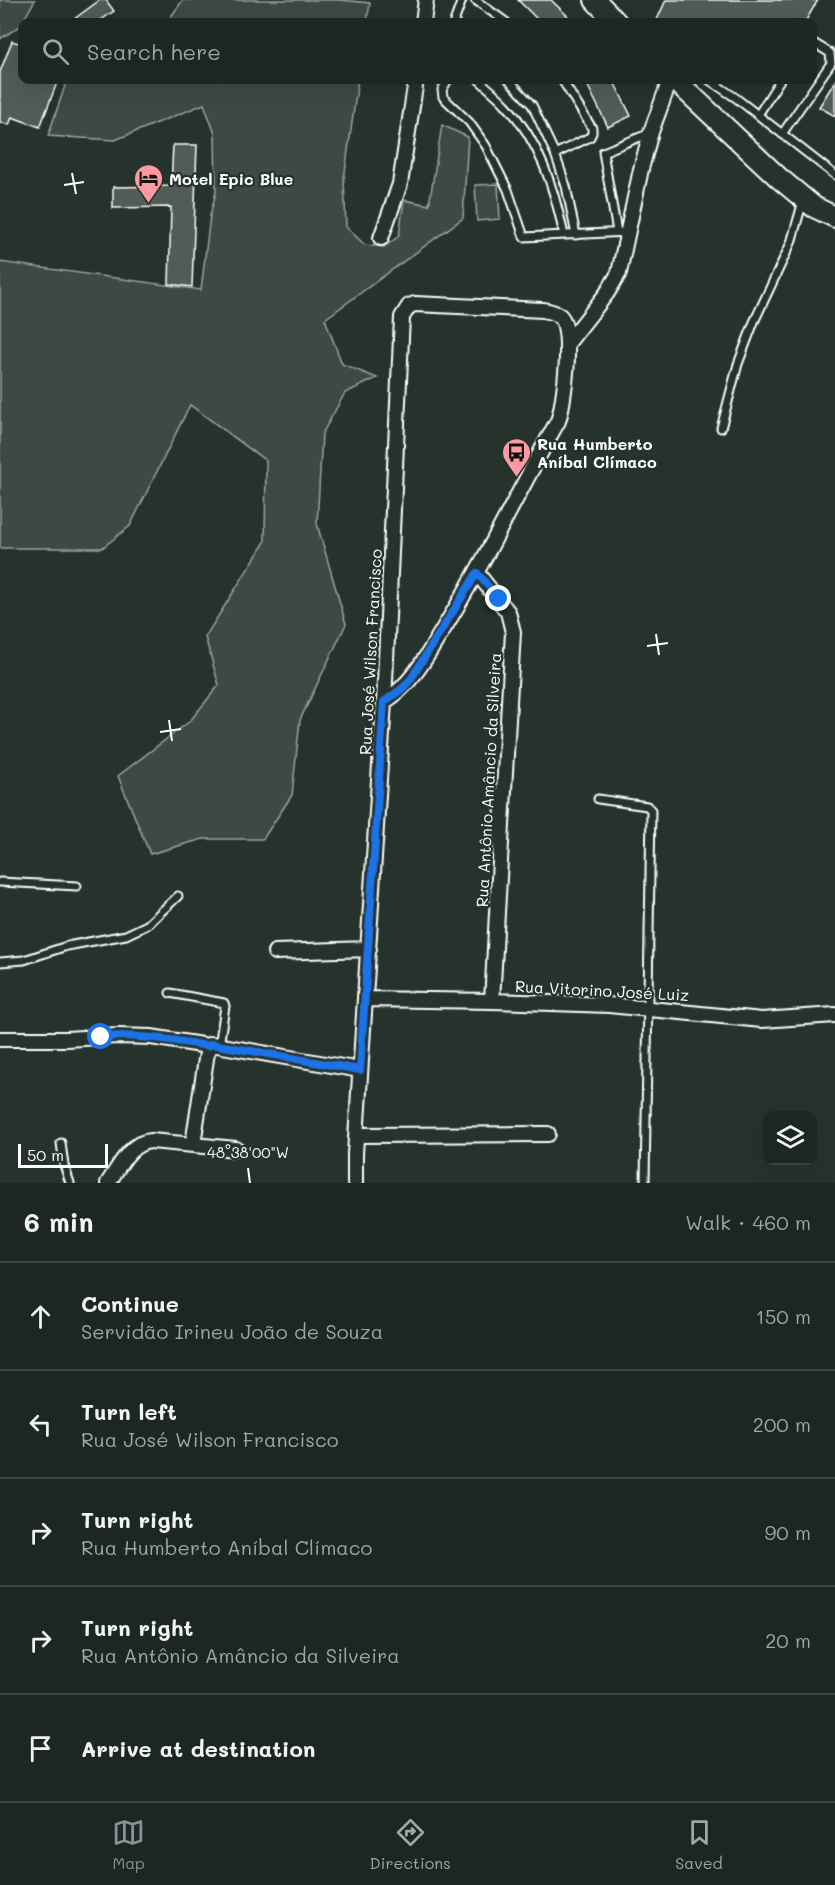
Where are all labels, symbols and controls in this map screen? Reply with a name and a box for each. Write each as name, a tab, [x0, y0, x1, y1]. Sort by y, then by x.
search box	[18, 18, 817, 84]
icon: search	[39, 35, 72, 68]
text: Search here	[87, 37, 221, 66]
hotel icon: Motel Epic Blue	[132, 162, 164, 204]
place label: Motel Epic Blue	[169, 168, 293, 189]
place label: Rua Humberto Aníbal Clímaco	[537, 433, 657, 472]
bus stop icon: Rua Humberto Aníbal Clímaco	[500, 436, 532, 478]
street label: Rua José Wilson Francisco	[354, 549, 386, 755]
route end	[485, 585, 511, 611]
street label: Rua Antônio Amâncio da Silveira	[471, 652, 505, 908]
street label: Rua Vitorino José Luiz	[514, 975, 690, 1005]
route start	[87, 1023, 113, 1049]
map controls	[763, 1111, 817, 1165]
button: layers	[763, 1111, 817, 1165]
scale bar	[18, 1141, 108, 1168]
text: 48°38'00"W	[207, 1142, 289, 1162]
text: 50 m	[27, 1144, 64, 1165]
text: 6 min	[24, 1205, 93, 1239]
text: Walk · 460 m	[685, 1209, 811, 1235]
text: Continue	[81, 1289, 179, 1318]
icon: ahead	[24, 1300, 57, 1333]
text: 150 m	[756, 1303, 811, 1329]
text: Servidão Irineu João de Souza	[81, 1318, 383, 1344]
text: Turn left	[81, 1397, 177, 1426]
icon: left	[24, 1408, 57, 1441]
text: 200 m	[753, 1411, 811, 1437]
text: Rua José Wilson Francisco	[81, 1426, 339, 1452]
text: Turn right	[81, 1505, 193, 1534]
icon: right	[24, 1516, 57, 1549]
text: 90 m	[765, 1519, 811, 1545]
text: Rua Humberto Aníbal Clímaco	[81, 1534, 372, 1560]
text: Turn right	[81, 1613, 193, 1642]
icon: right	[24, 1624, 57, 1657]
text: 20 m	[765, 1627, 811, 1653]
text: Rua Antônio Amâncio da Silveira	[81, 1642, 400, 1668]
icon: arrive	[24, 1732, 57, 1765]
text: Arrive at destination	[81, 1734, 316, 1763]
tab: Map	[112, 1816, 145, 1873]
tab: Directions	[370, 1816, 451, 1873]
tab: Saved	[675, 1816, 723, 1873]

